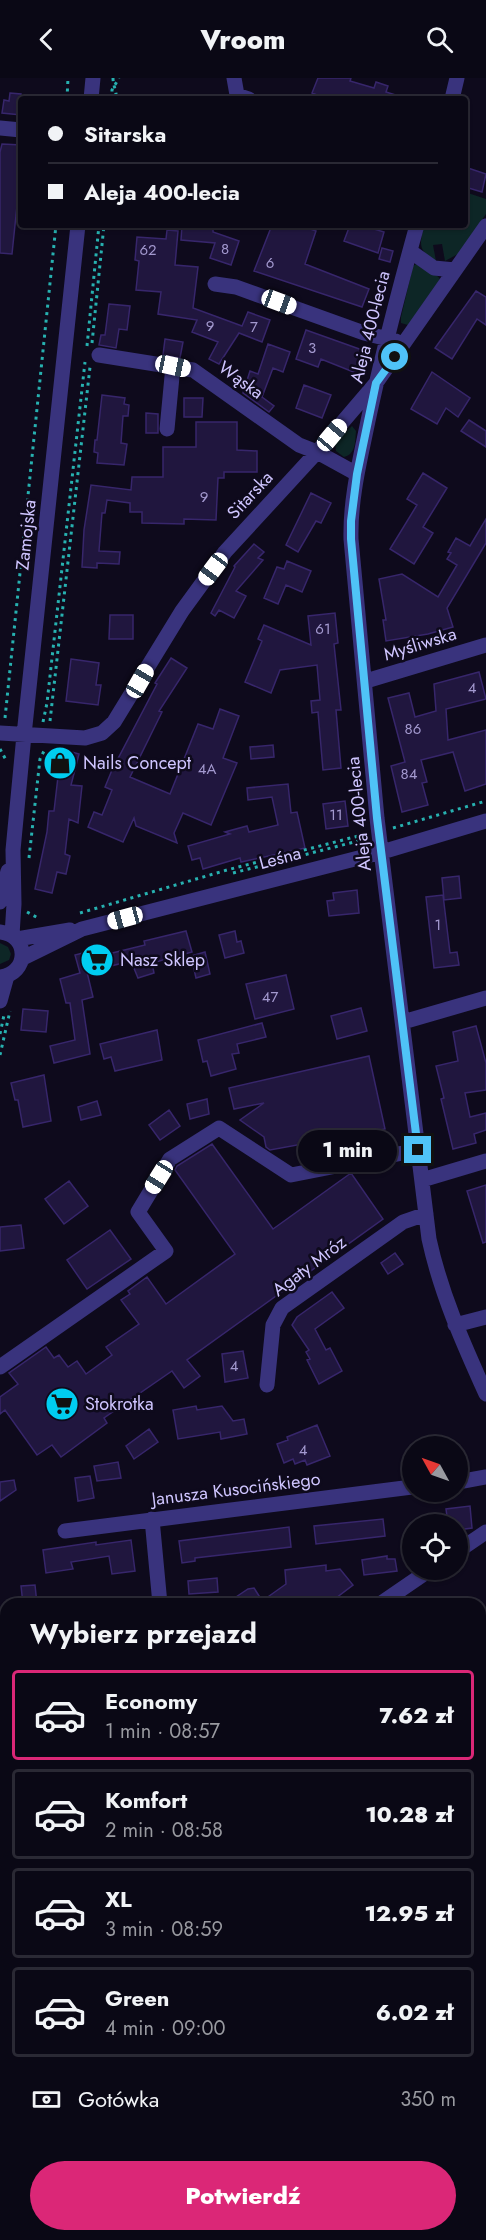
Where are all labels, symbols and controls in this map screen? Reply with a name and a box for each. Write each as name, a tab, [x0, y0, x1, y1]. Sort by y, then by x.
text: Vroom	[201, 20, 285, 59]
icon: back	[30, 23, 63, 56]
icon: search	[423, 23, 456, 56]
text: Sitarska	[84, 118, 166, 150]
text: Aleja 400-lecia	[84, 176, 240, 208]
house number: 8	[221, 238, 229, 260]
house number: 62	[139, 239, 157, 261]
house number: 6	[266, 252, 274, 274]
street label: Aleja 400-lecia	[343, 268, 397, 386]
car	[259, 287, 299, 317]
house number: 9	[206, 315, 214, 337]
house number: 7	[250, 316, 258, 338]
house number: 3	[308, 337, 316, 359]
route start	[381, 343, 408, 370]
car	[154, 353, 192, 379]
street label: Wąska	[213, 355, 269, 405]
car	[314, 415, 350, 455]
street label: Sitarska	[221, 465, 279, 525]
house number: 9	[200, 486, 208, 508]
street label: Zamojska	[9, 498, 43, 572]
car	[195, 549, 231, 589]
house number: 61	[315, 618, 331, 640]
street label: Myśliwska	[381, 621, 459, 667]
car	[123, 661, 157, 701]
house number: 4	[468, 677, 477, 699]
house number: 86	[405, 718, 421, 740]
shop icon: Nails Concept	[42, 745, 78, 781]
place label: Nails Concept	[83, 750, 192, 776]
street label: Aleja 400-lecia	[340, 755, 378, 873]
house number: 4A	[198, 758, 216, 780]
house number: 84	[401, 763, 418, 785]
house number: 11	[329, 804, 343, 826]
street label: Leśna	[256, 840, 304, 876]
car	[105, 905, 145, 931]
house number: 1	[435, 914, 441, 936]
supermarket icon: Nasz Sklep	[79, 942, 115, 978]
place label: Nasz Sklep	[120, 947, 205, 973]
house number: 47	[262, 986, 278, 1008]
callout: 1 min	[298, 1129, 397, 1171]
text: 1 min	[322, 1136, 373, 1165]
route end	[404, 1136, 431, 1163]
car	[142, 1157, 176, 1197]
street label: Agaty Mróz	[267, 1229, 352, 1302]
house number: 4	[230, 1355, 239, 1377]
supermarket icon: Stokrotka	[44, 1386, 80, 1422]
place label: Stokrotka	[85, 1391, 154, 1417]
north arrow	[402, 1436, 468, 1502]
map controls	[402, 1436, 468, 1580]
house number: 4	[299, 1439, 308, 1461]
street label: Janusza Kusocińskiego	[148, 1466, 322, 1512]
button: locate	[402, 1514, 468, 1580]
text: Wybierz przejazd	[30, 1614, 257, 1653]
text: Economy	[105, 1685, 197, 1717]
icon: car	[33, 1688, 87, 1742]
text: 7.62 zł	[379, 1699, 453, 1731]
text: 1 min · 08:57	[105, 1717, 220, 1746]
text: Komfort	[105, 1784, 187, 1816]
icon: car	[33, 1787, 87, 1841]
text: 10.28 zł	[365, 1798, 453, 1830]
text: 2 min · 08:58	[105, 1816, 223, 1845]
text: XL	[105, 1883, 132, 1915]
icon: car	[33, 1886, 87, 1940]
text: 12.95 zł	[364, 1897, 453, 1929]
text: 3 min · 08:59	[105, 1915, 223, 1944]
text: Green	[105, 1982, 169, 2014]
icon: car	[33, 1985, 87, 2039]
text: 6.02 zł	[376, 1996, 453, 2028]
text: 4 min · 09:00	[105, 2014, 225, 2043]
icon: cash	[30, 2083, 63, 2116]
text: Gotówka	[78, 2083, 159, 2115]
text: 350 m	[400, 2085, 456, 2114]
button: Potwierdź	[30, 2161, 456, 2230]

